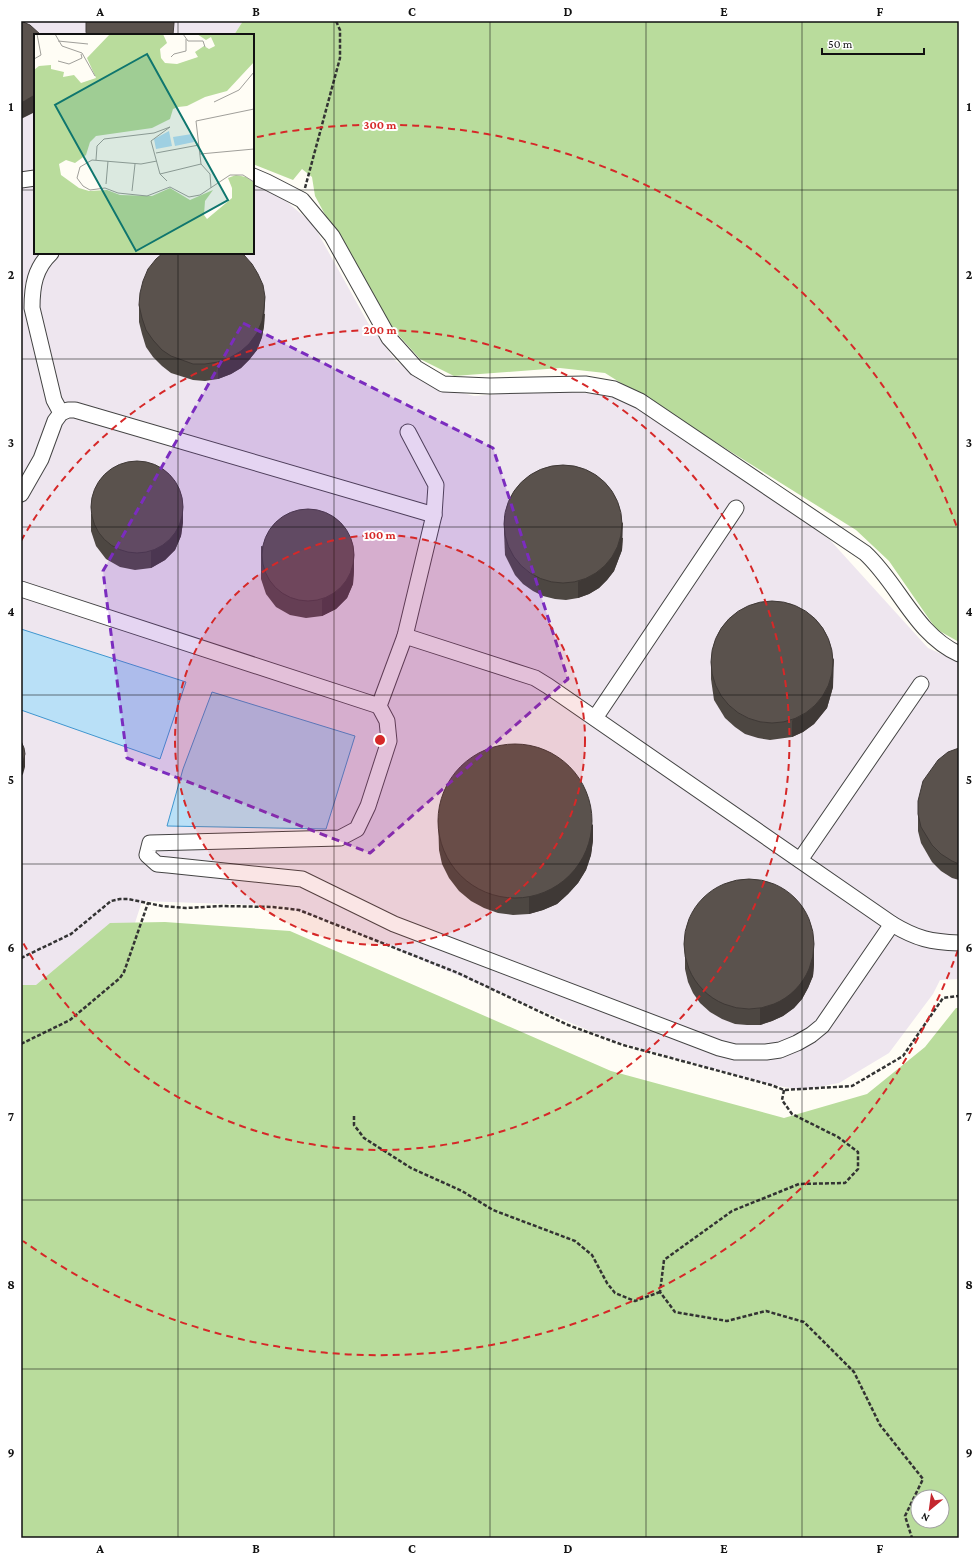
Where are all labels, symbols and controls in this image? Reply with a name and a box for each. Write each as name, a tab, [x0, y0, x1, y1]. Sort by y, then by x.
text: A	[95, 4, 104, 19]
text: B	[252, 4, 260, 19]
text: C	[408, 4, 416, 19]
text: D	[564, 4, 573, 19]
text: E	[720, 4, 728, 19]
text: F	[877, 4, 884, 19]
scale bar	[822, 30, 924, 56]
inset map	[34, 34, 254, 254]
text: 50 m	[828, 37, 853, 51]
text: 1	[9, 99, 14, 114]
text: 1	[967, 99, 972, 114]
text: 300 m	[364, 118, 397, 132]
text: 2	[8, 267, 15, 282]
text: 2	[966, 267, 973, 282]
text: 200 m	[363, 323, 397, 337]
text: 3	[8, 435, 14, 450]
text: 3	[966, 435, 972, 450]
text: 100 m	[364, 528, 397, 542]
text: 4	[7, 604, 15, 619]
text: 4	[965, 604, 973, 619]
centre of rings	[373, 733, 387, 747]
text: 5	[8, 772, 14, 787]
text: 5	[966, 772, 972, 787]
text: 6	[7, 940, 15, 955]
text: 6	[965, 940, 973, 955]
text: 7	[8, 1109, 14, 1124]
text: 7	[966, 1109, 972, 1124]
text: 8	[7, 1277, 15, 1292]
text: 8	[965, 1277, 973, 1292]
text: 9	[7, 1445, 15, 1460]
text: 9	[965, 1445, 973, 1460]
north arrow	[910, 1489, 950, 1529]
text: N	[919, 1510, 931, 1525]
text: A	[95, 1541, 104, 1556]
text: B	[252, 1541, 260, 1556]
text: C	[408, 1541, 416, 1556]
text: D	[564, 1541, 573, 1556]
text: E	[720, 1541, 728, 1556]
text: F	[877, 1541, 884, 1556]

